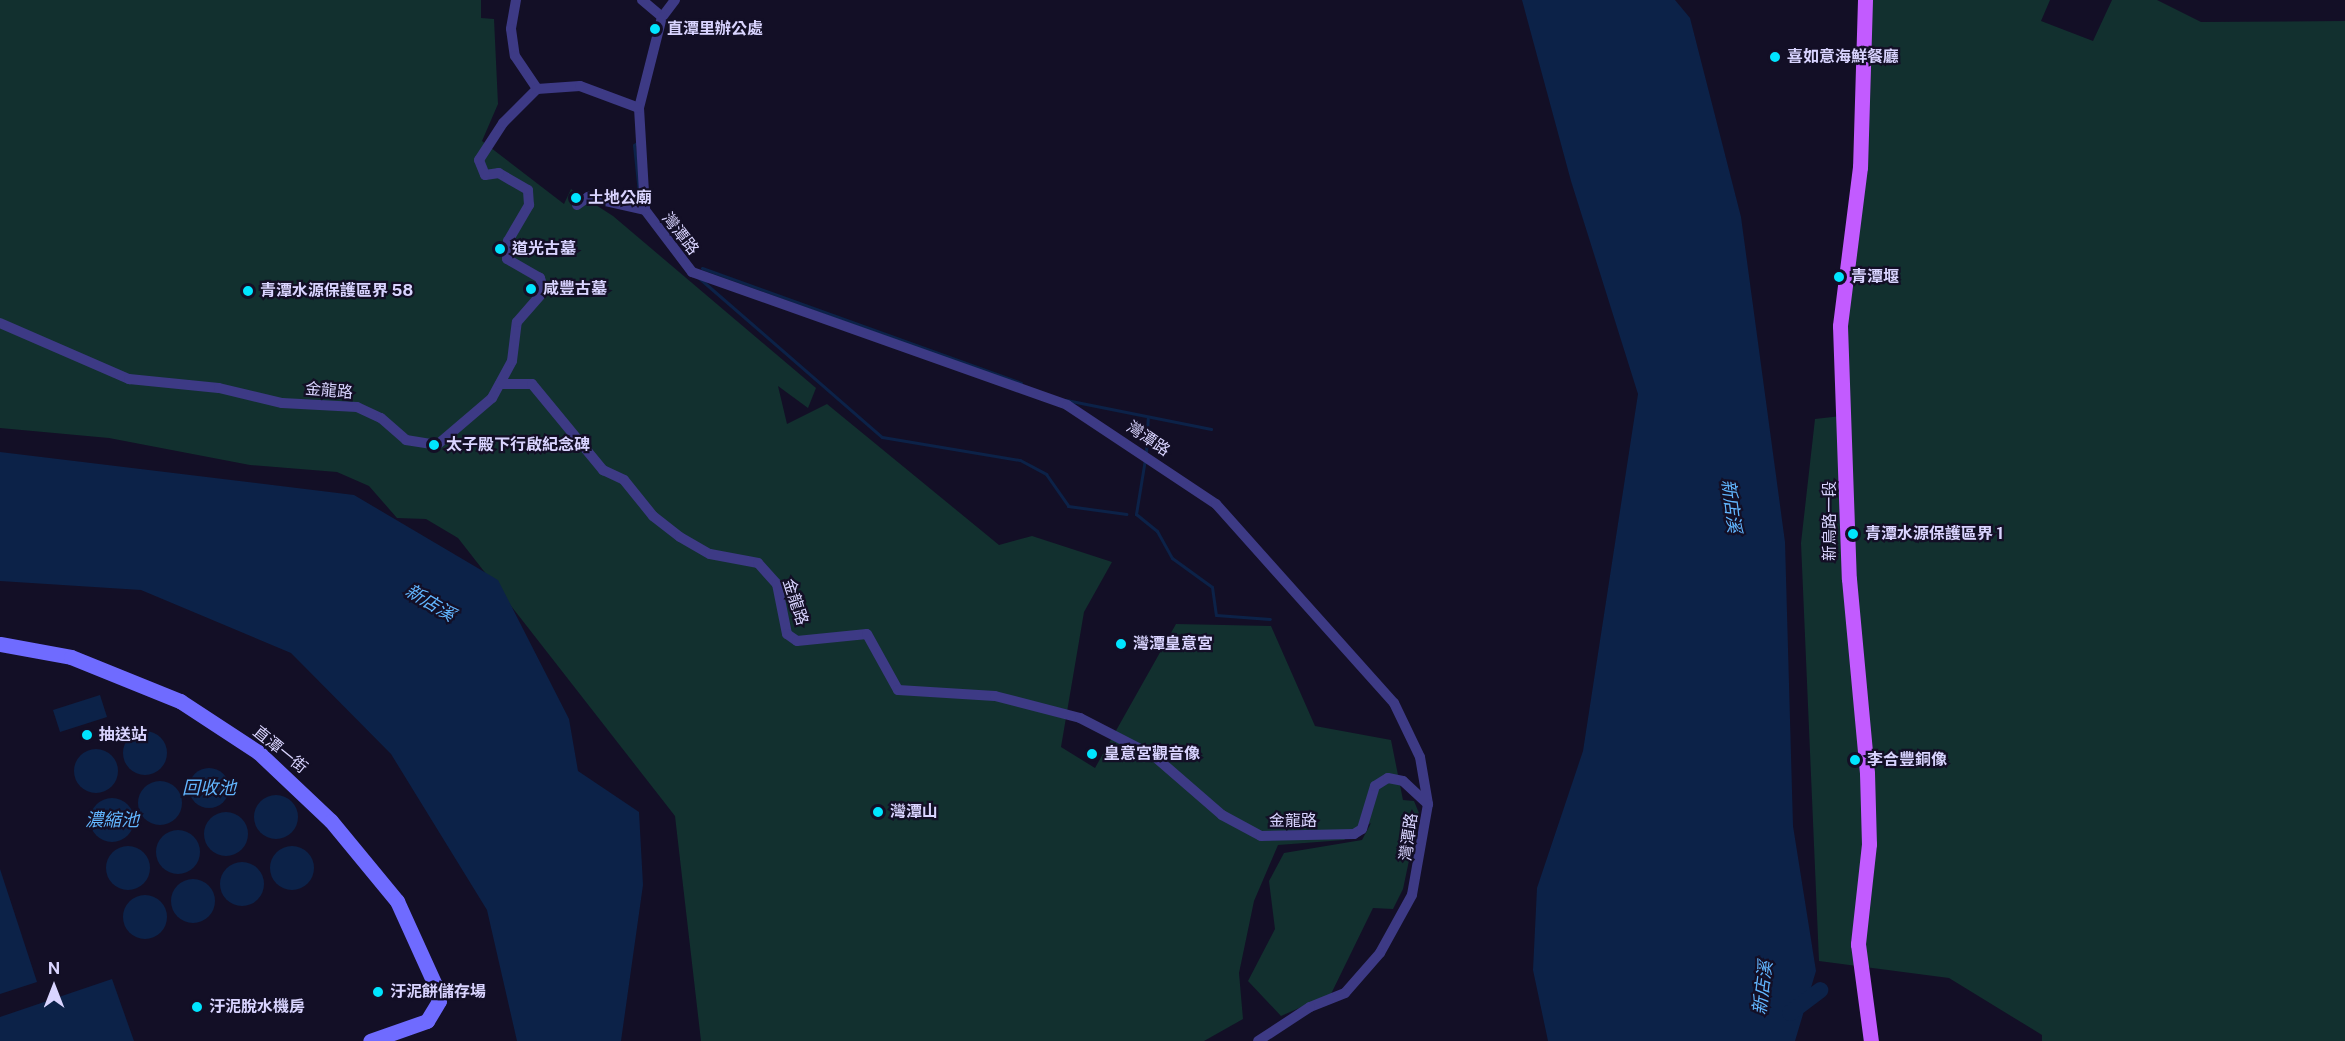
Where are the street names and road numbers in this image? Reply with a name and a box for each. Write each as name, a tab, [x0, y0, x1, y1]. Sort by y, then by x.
street label: 灣潭路	[658, 209, 702, 259]
street label: 金龍路	[304, 379, 354, 403]
street label: 灣潭路	[1123, 418, 1173, 460]
street label: 新烏路一段	[1820, 481, 1840, 561]
street label: 金龍路	[778, 576, 812, 628]
street label: 直潭一街	[249, 722, 311, 778]
street label: 金龍路	[1269, 811, 1317, 831]
street label: 灣潭路	[1396, 812, 1422, 862]

